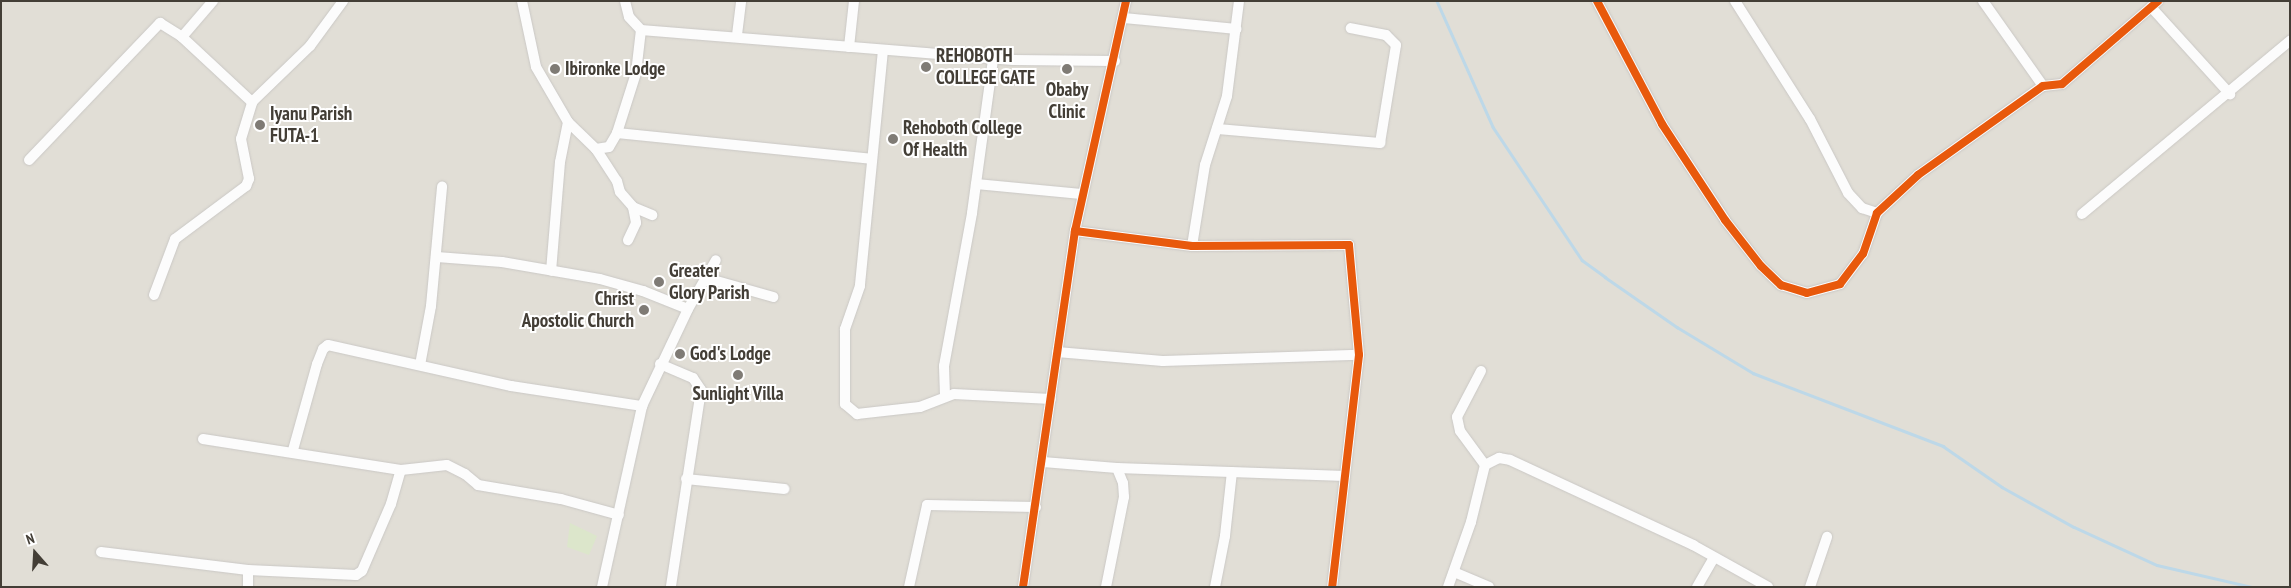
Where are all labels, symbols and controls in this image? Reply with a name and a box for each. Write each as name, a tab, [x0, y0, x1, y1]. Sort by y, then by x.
place label: REHOBOTH COLLEGE GATE	[936, 45, 1036, 89]
place label: Ibironke Lodge	[565, 58, 665, 80]
marker: REHOBOTH COLLEGE GATE	[920, 61, 932, 73]
marker: Obaby Clinic	[1060, 62, 1074, 76]
marker: Ibironke Lodge	[549, 63, 561, 75]
place label: Obaby Clinic	[1046, 79, 1088, 123]
place label: Iyanu Parish FUTA-1	[270, 103, 352, 147]
place label: Rehoboth College Of Health	[903, 117, 1022, 161]
marker: Iyanu Parish FUTA-1	[254, 119, 266, 131]
marker: Rehoboth College Of Health	[887, 133, 899, 145]
place label: Greater Glory Parish	[669, 260, 750, 304]
marker: Greater Glory Parish	[653, 276, 665, 288]
place label: Christ Apostolic Church	[521, 288, 634, 332]
marker: Christ Apostolic Church	[638, 304, 650, 316]
place label: God's Lodge	[690, 343, 771, 365]
marker: God's Lodge	[674, 348, 686, 360]
marker: Sunlight Villa	[732, 369, 744, 381]
place label: Sunlight Villa	[692, 383, 784, 405]
north arrow	[10, 528, 60, 578]
text: N	[24, 529, 37, 549]

